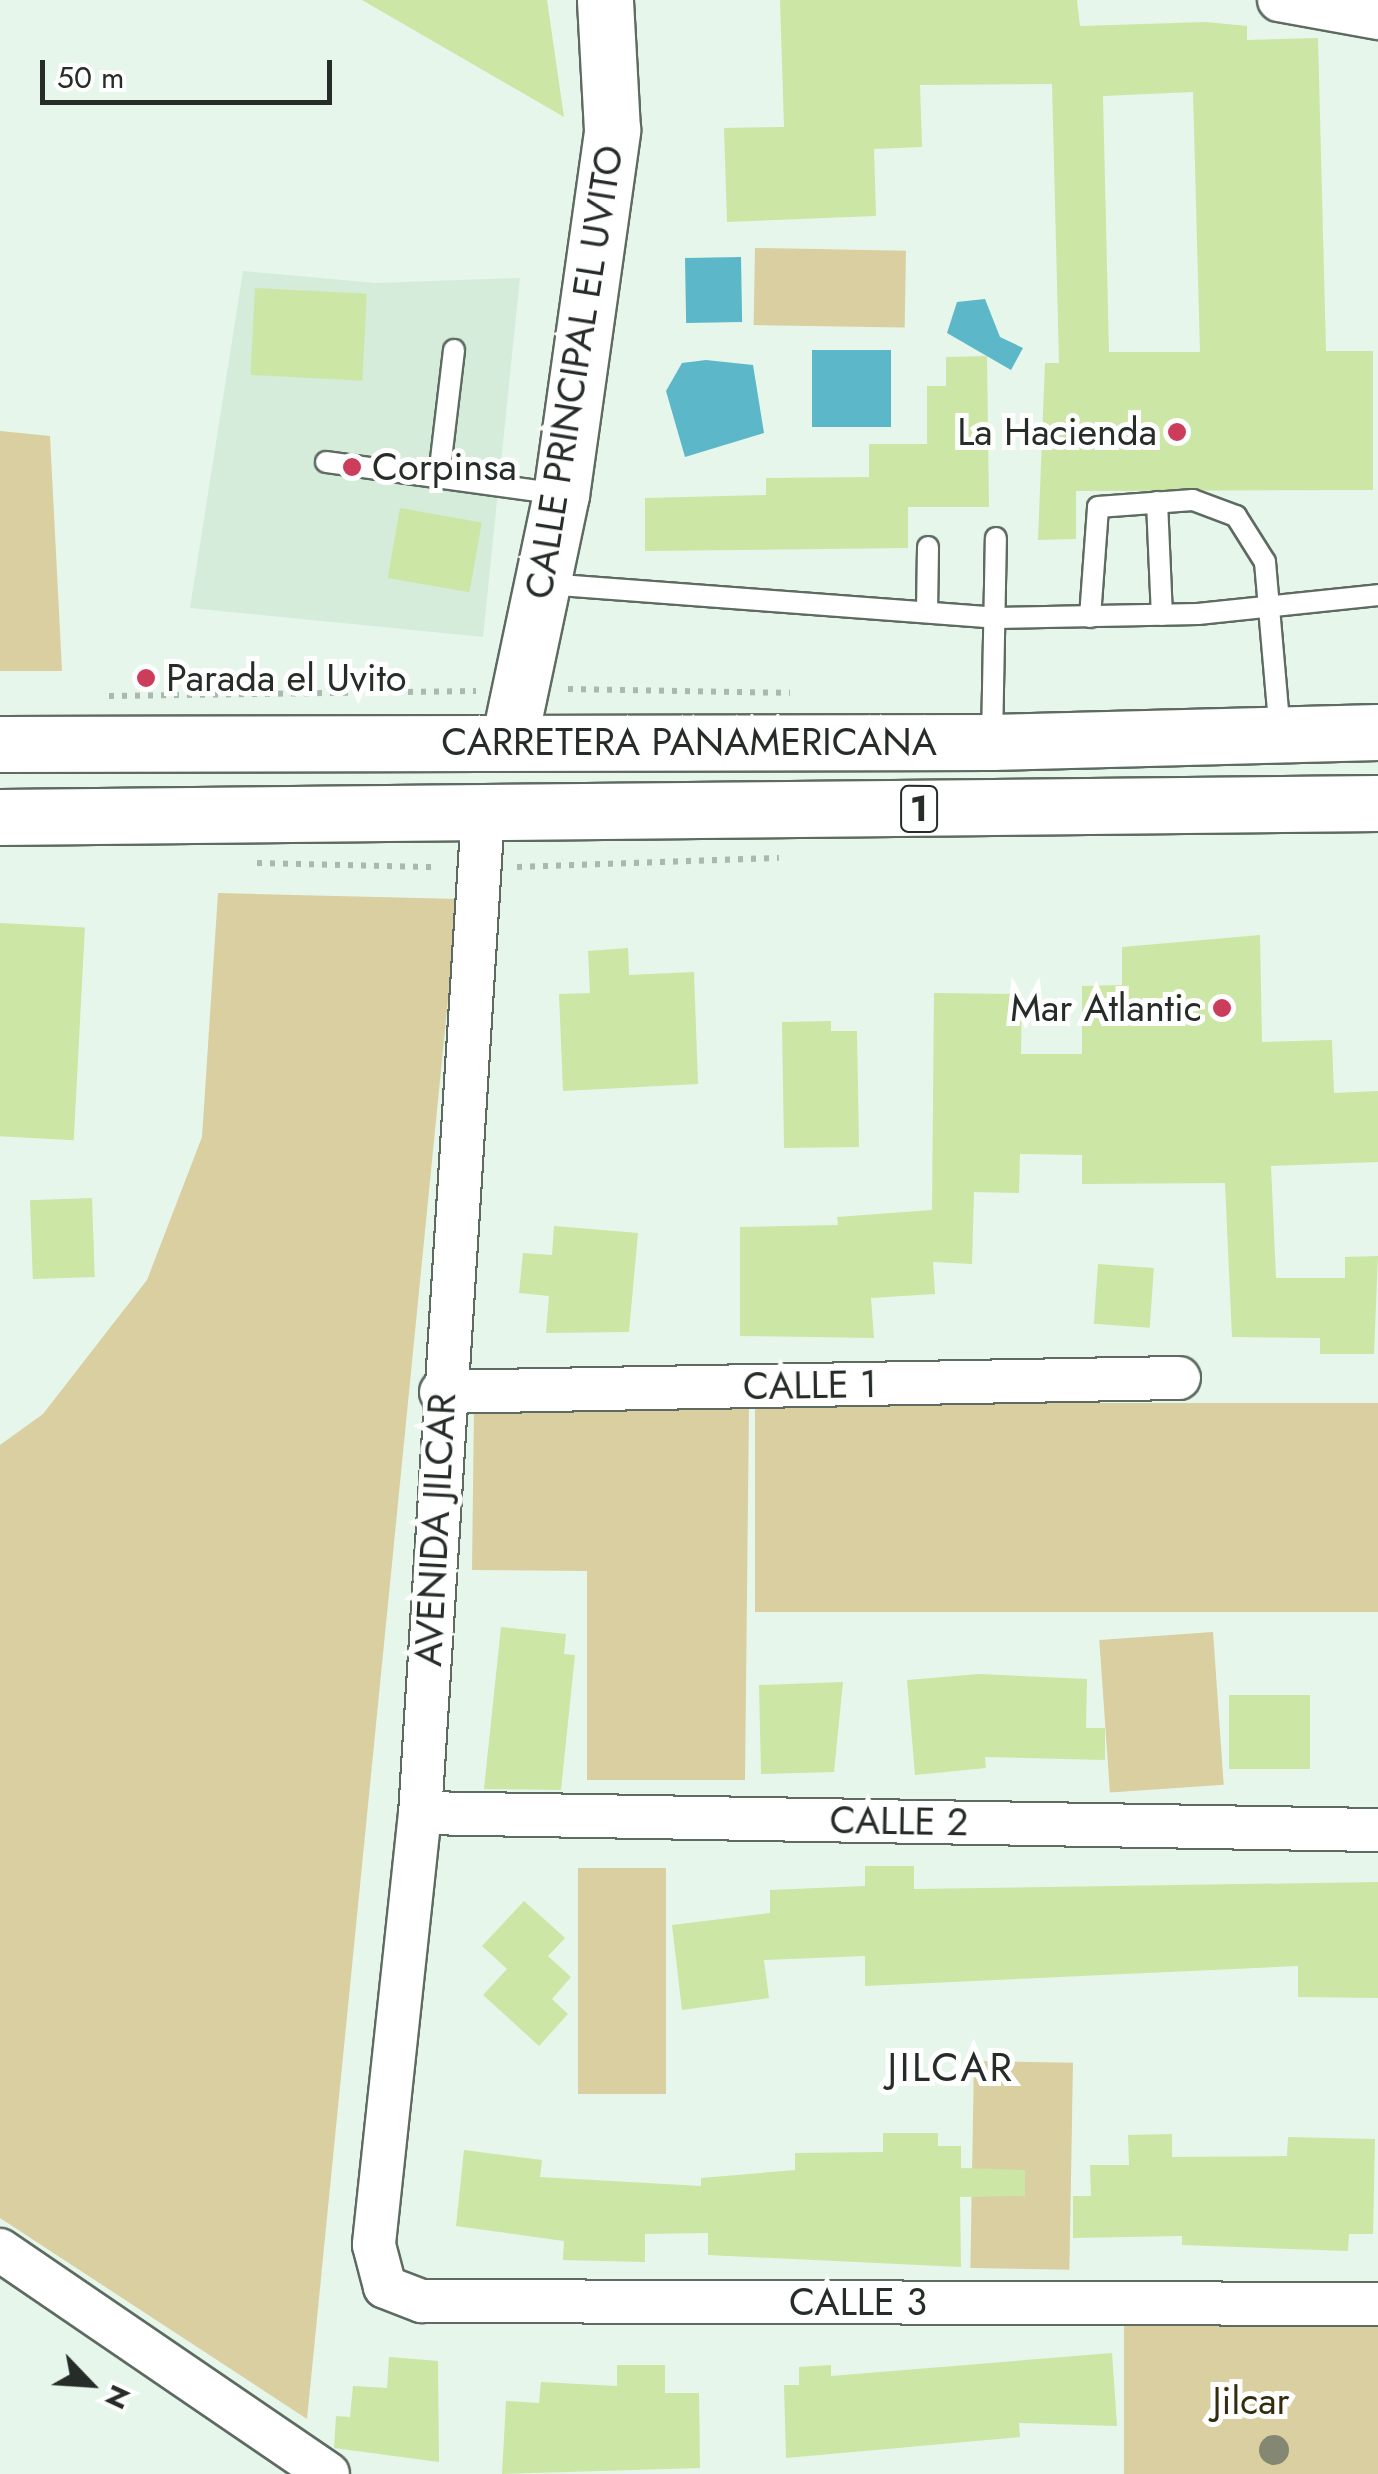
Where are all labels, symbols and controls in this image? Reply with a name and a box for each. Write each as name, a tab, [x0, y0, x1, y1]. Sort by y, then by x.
scale bar	[45, 40, 338, 102]
text: 50 m	[57, 56, 124, 99]
street label: CALLE PRINCIPAL EL UVITO	[516, 142, 632, 602]
place label: La Hacienda	[957, 409, 1157, 455]
marker: La Hacienda	[1166, 421, 1188, 443]
place label: Corpinsa	[372, 444, 517, 490]
marker: Corpinsa	[341, 456, 363, 478]
place label: Parada el Uvito	[166, 655, 407, 701]
marker: Parada el Uvito	[135, 667, 157, 689]
street label: CARRETERA PANAMERICANA	[441, 719, 937, 765]
road number: 1	[899, 779, 939, 839]
place label: Mar Atlantic	[1010, 985, 1202, 1031]
marker: Mar Atlantic	[1211, 997, 1233, 1019]
street label: CALLE 1	[743, 1361, 877, 1409]
street label: AVENIDA JILCAR	[405, 1392, 465, 1668]
street label: CALLE 2	[829, 1797, 969, 1845]
district label: JILCAR	[888, 2043, 1014, 2091]
street label: CALLE 3	[789, 2279, 927, 2325]
north arrow	[40, 2334, 140, 2434]
text: N	[94, 2378, 141, 2416]
park label: Jilcar	[1212, 2378, 1290, 2424]

